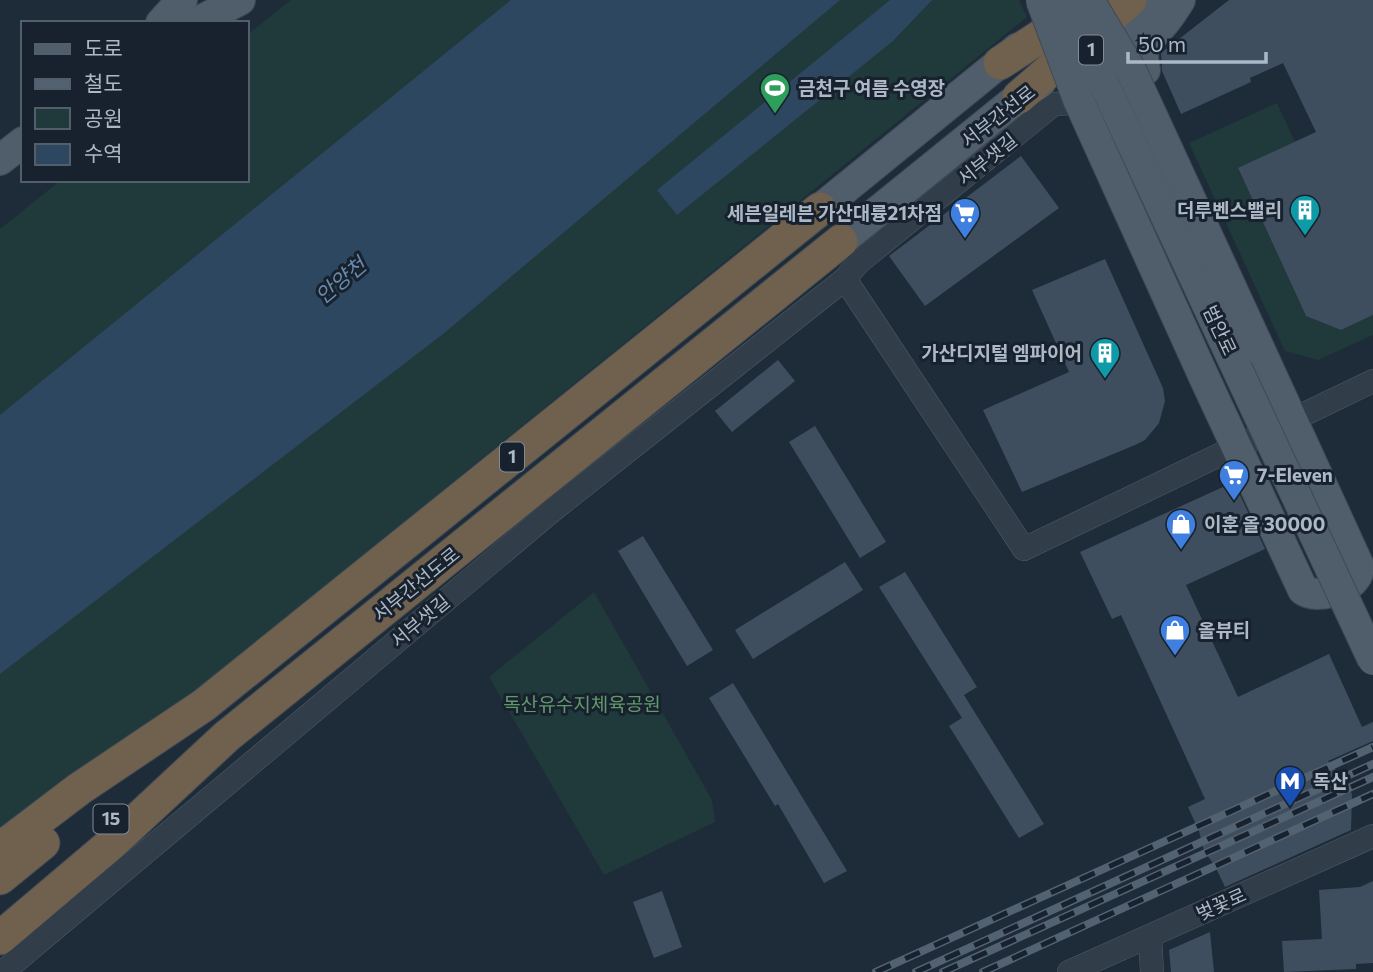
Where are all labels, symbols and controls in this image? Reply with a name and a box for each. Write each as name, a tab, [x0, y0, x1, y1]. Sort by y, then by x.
legend	[21, 21, 248, 182]
scale bar	[1128, 21, 1266, 65]
text: 50 m	[1138, 31, 1186, 56]
text: 도로	[84, 35, 123, 60]
road number: 1	[1079, 36, 1103, 64]
text: 철도	[84, 70, 123, 95]
sports icon: 금천구 여름 수영장	[758, 71, 792, 115]
place label: 금천구 여름 수영장	[798, 76, 945, 99]
street label: 서부간선로	[956, 80, 1039, 152]
text: 공원	[84, 105, 123, 130]
street label: 서부샛길	[952, 128, 1021, 190]
text: 수역	[84, 140, 123, 165]
building icon: 더루벤스밸리	[1288, 193, 1322, 237]
supermarket icon: 세븐일레븐 가산대륭21차점	[948, 196, 982, 240]
place label: 더루벤스밸리	[1177, 198, 1282, 221]
place label: 세븐일레븐 가산대륭21차점	[727, 201, 942, 224]
water label: 안양천	[310, 250, 372, 308]
street label: 범안로	[1199, 301, 1242, 358]
building icon: 가산디지털 엠파이어	[1088, 336, 1122, 380]
place label: 가산디지털 엠파이어	[921, 341, 1082, 364]
road number: 1	[500, 443, 524, 472]
supermarket icon: 7-Eleven	[1217, 458, 1251, 502]
place label: 7-Eleven	[1257, 463, 1333, 486]
shop icon: 이훈 올 30000	[1164, 507, 1198, 551]
place label: 이훈 올 30000	[1204, 512, 1325, 535]
street label: 서부간선도로	[368, 542, 464, 626]
street label: 서부샛길	[386, 589, 454, 652]
shop icon: 올뷰티	[1158, 613, 1192, 657]
place label: 올뷰티	[1198, 618, 1250, 641]
park label: 독산유수지체육공원	[503, 692, 661, 715]
metro station icon: 독산	[1273, 764, 1307, 808]
place label: 독산	[1313, 769, 1348, 792]
road number: 15	[94, 804, 128, 834]
street label: 벚꽃로	[1192, 882, 1249, 925]

